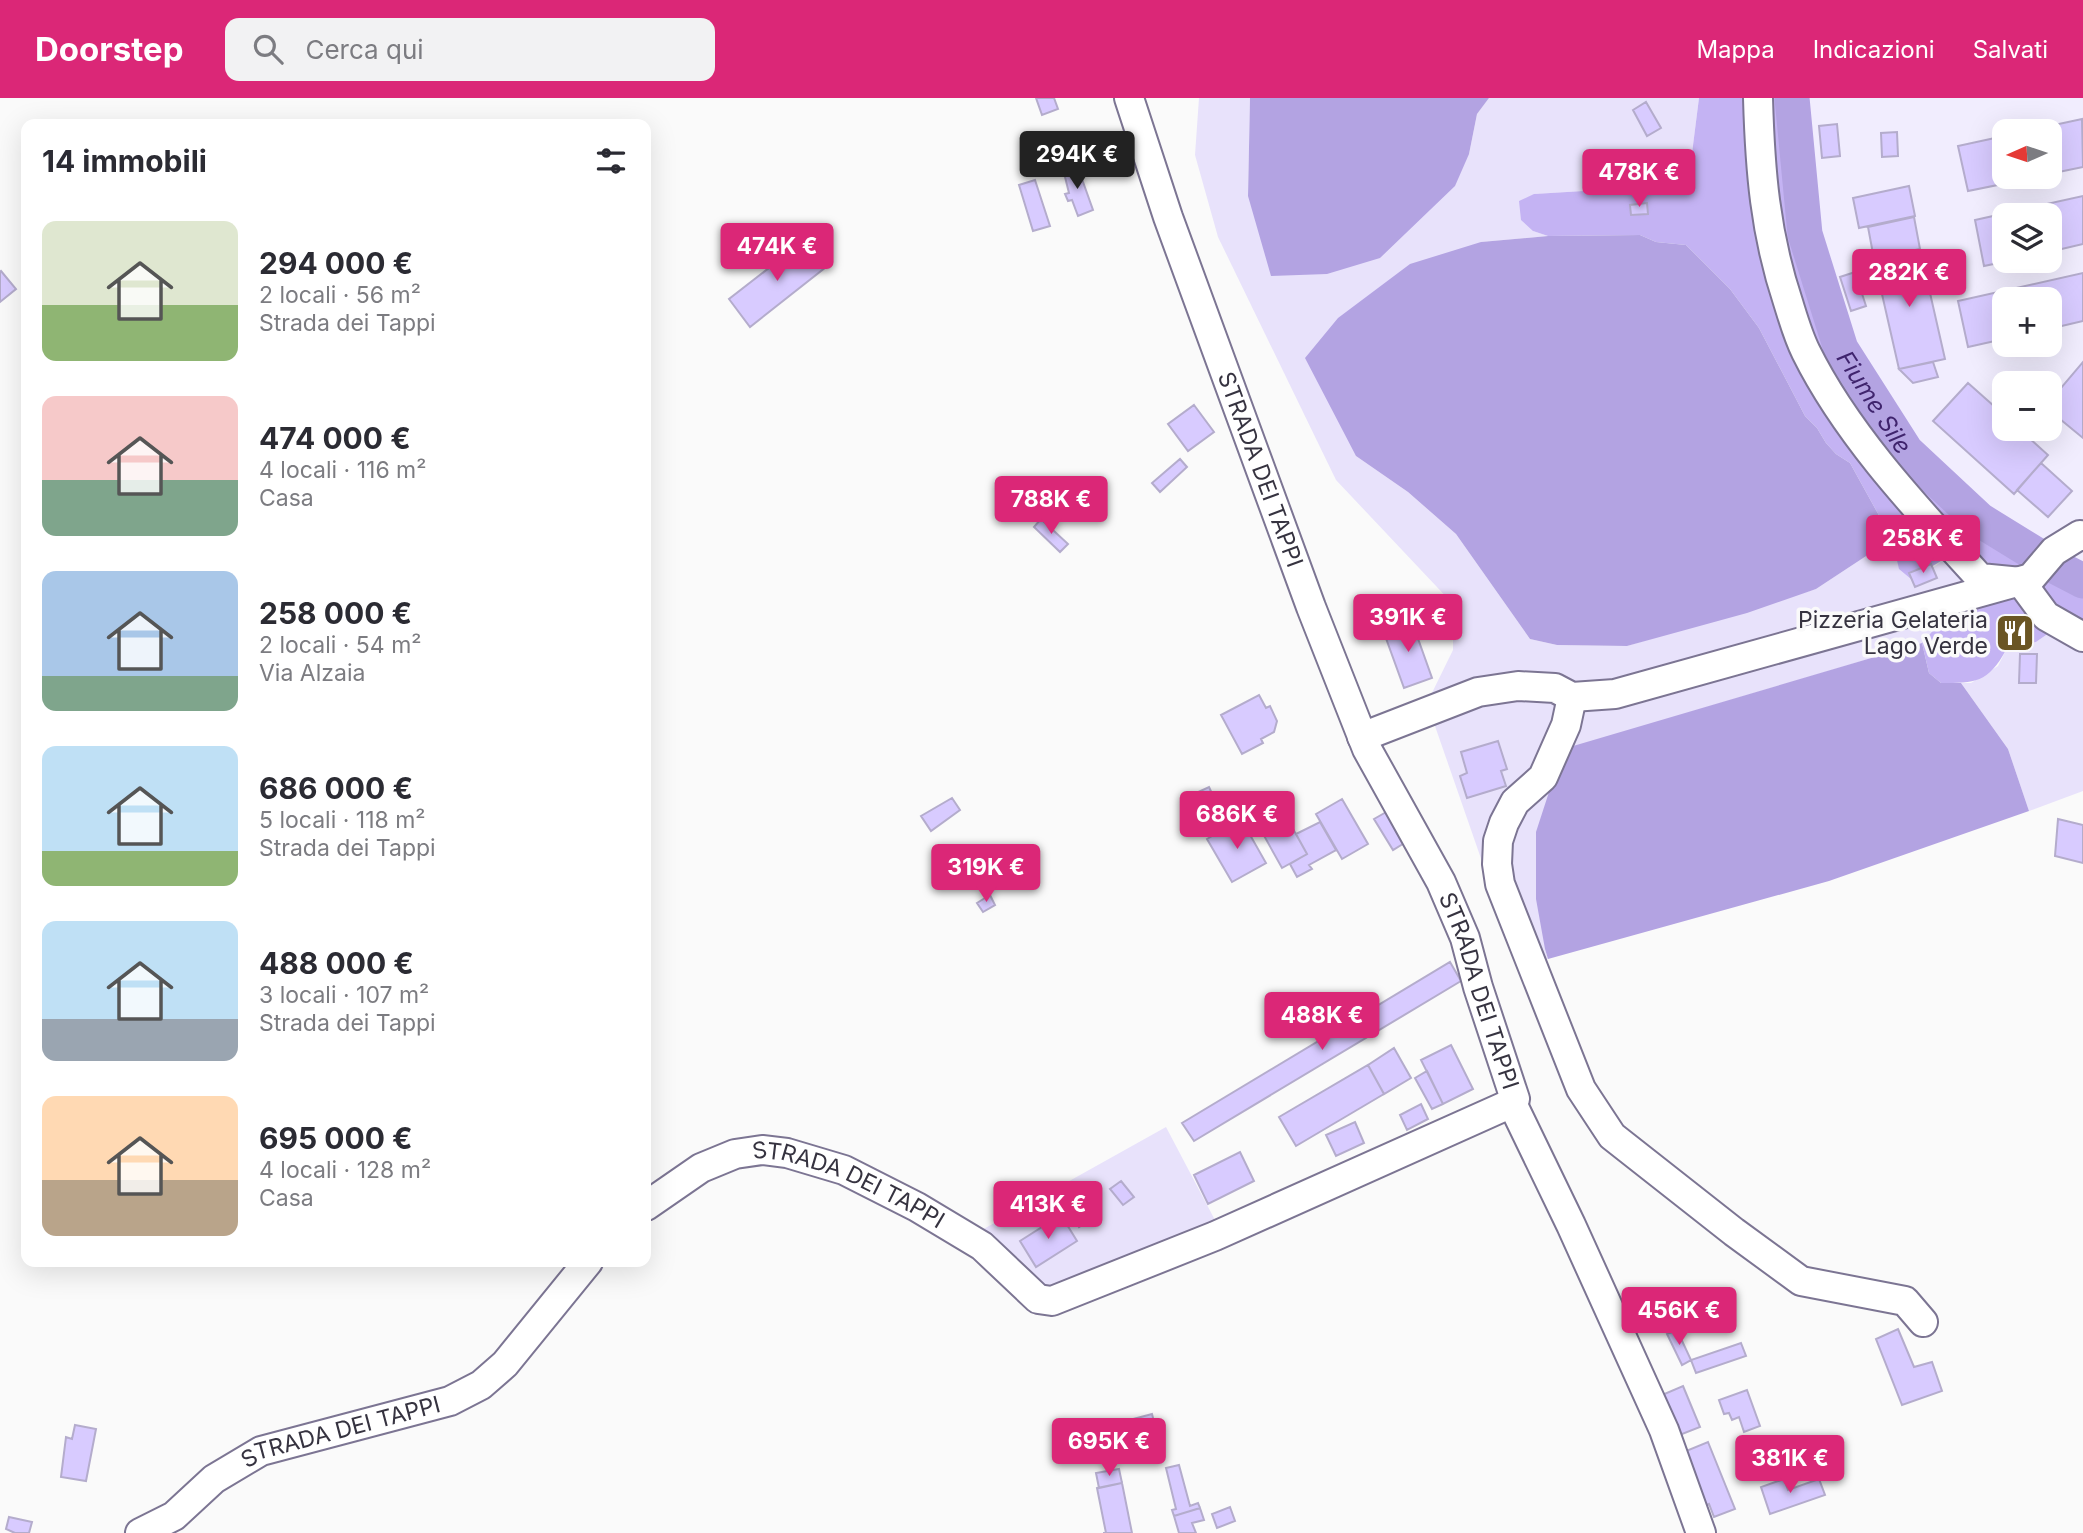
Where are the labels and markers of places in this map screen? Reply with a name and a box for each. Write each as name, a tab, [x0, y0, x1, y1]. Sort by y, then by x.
pin: 294K €	[1020, 132, 1134, 191]
pin: 478K €	[1582, 150, 1696, 209]
pin: 474K €	[720, 223, 834, 283]
pin: 282K €	[1852, 250, 1966, 309]
pin: 788K €	[994, 476, 1108, 536]
pin: 258K €	[1866, 516, 1980, 575]
pin: 391K €	[1351, 594, 1465, 654]
place label: Pizzeria Gelateria Lago Verde	[1798, 606, 1988, 660]
restaurant icon: Pizzeria Gelateria Lago Verde	[1994, 612, 2036, 654]
pin: 686K €	[1180, 792, 1294, 851]
pin: 319K €	[929, 844, 1043, 904]
pin: 488K €	[1265, 992, 1379, 1052]
pin: 413K €	[991, 1182, 1105, 1241]
pin: 456K €	[1622, 1288, 1736, 1347]
pin: 695K €	[1052, 1418, 1166, 1478]
pin: 381K €	[1733, 1436, 1847, 1495]

